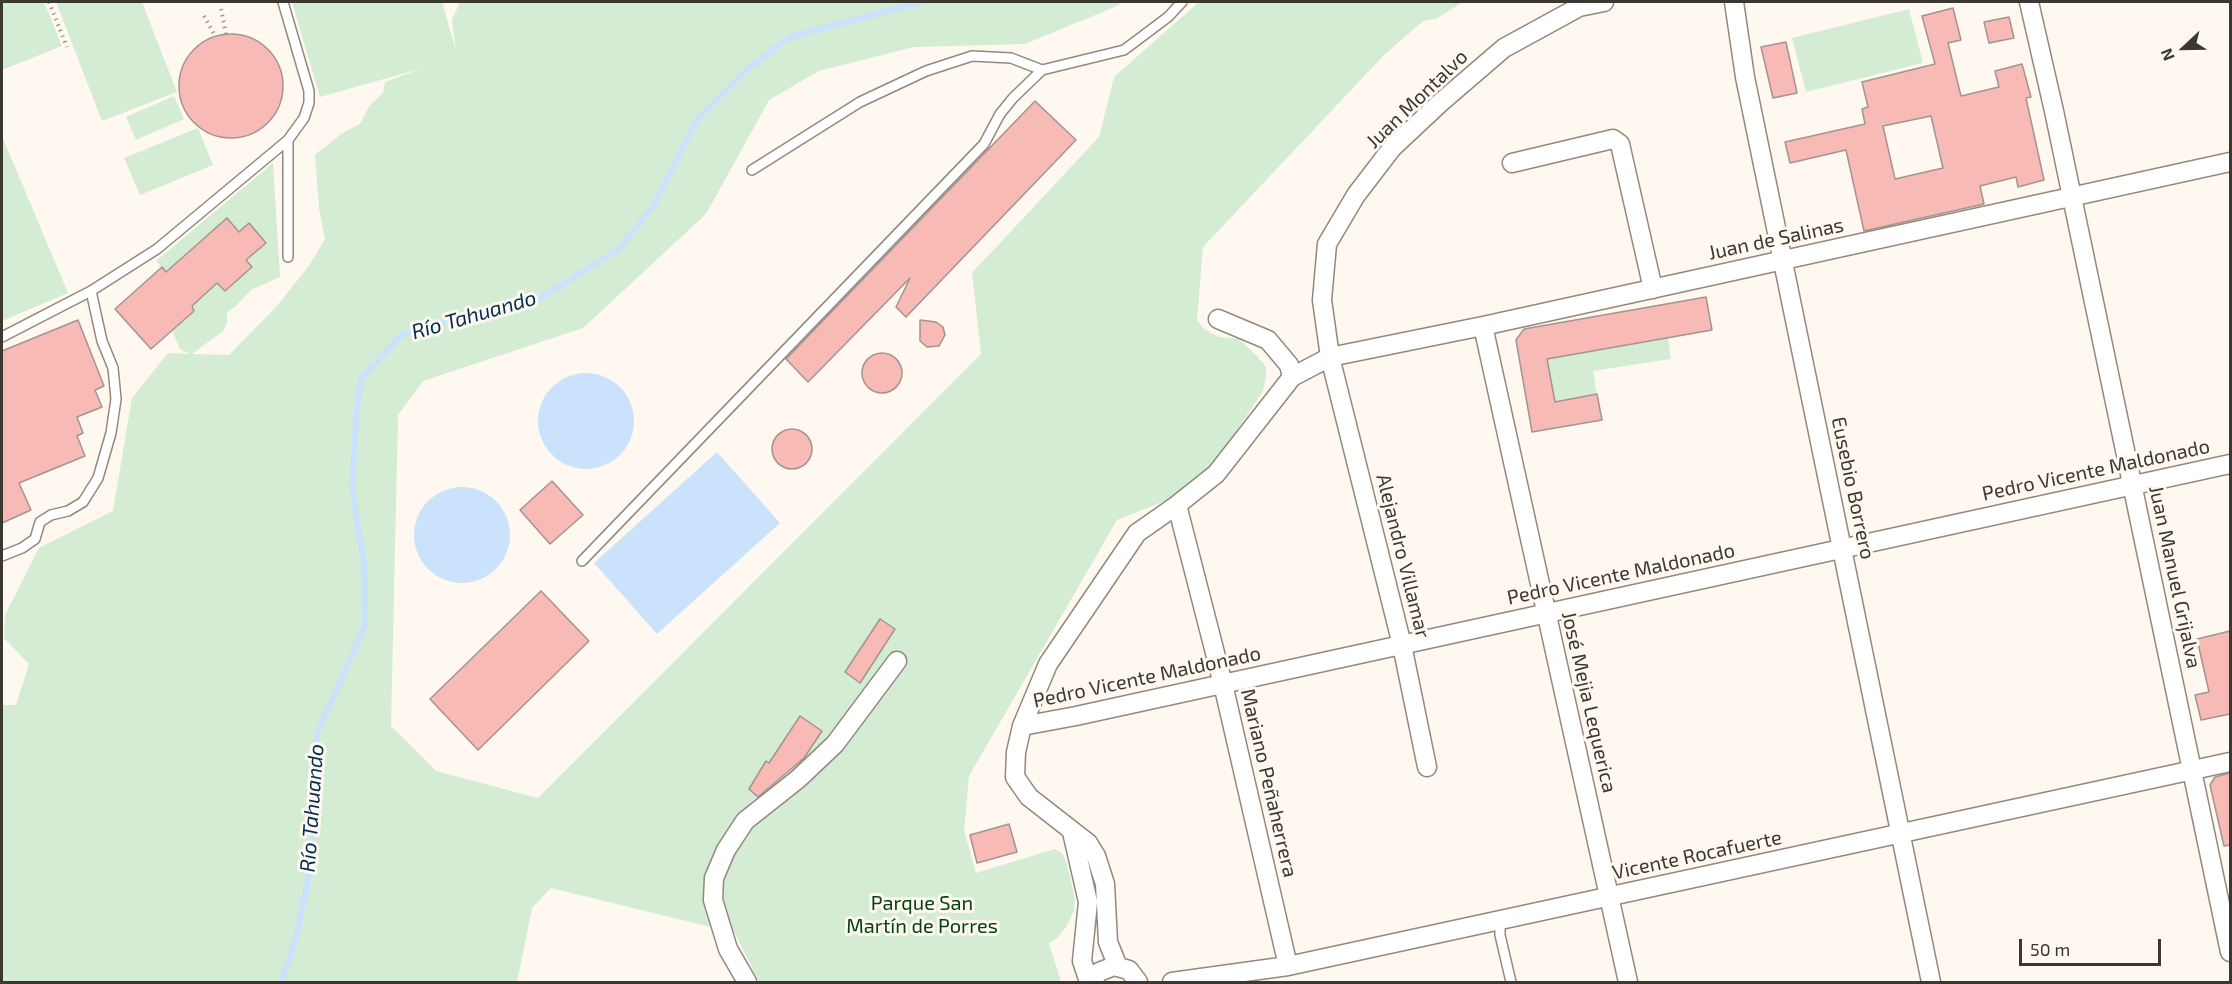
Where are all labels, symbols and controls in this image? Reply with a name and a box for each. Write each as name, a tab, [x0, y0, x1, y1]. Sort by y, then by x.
north arrow	[2154, 18, 2214, 78]
street label: Juan Montalvo	[1361, 45, 1473, 153]
text: N	[2156, 46, 2178, 64]
street label: Juan de Salinas	[1706, 213, 1846, 265]
water label: Río Tahuando	[409, 285, 539, 345]
street label: Eusebio Borrero	[1826, 415, 1880, 561]
street label: Pedro Vicente Maldonado	[1980, 434, 2212, 506]
street label: Alejandro Villamar	[1371, 471, 1435, 641]
street label: Juan Manuel Grijalva	[2144, 483, 2206, 671]
street label: Pedro Vicente Maldonado	[1505, 538, 1737, 610]
street label: José Mejia Lequerica	[1556, 609, 1622, 795]
street label: Pedro Vicente Maldonado	[1031, 641, 1263, 713]
street label: Mariano Peñaherrera	[1236, 686, 1302, 880]
water label: Río Tahuando	[295, 743, 329, 873]
street label: Vicente Rocafuerte	[1610, 825, 1784, 885]
park label: Parque San Martín de Porres	[846, 891, 998, 938]
scale bar	[2022, 927, 2164, 965]
text: 50 m	[2030, 938, 2070, 960]

